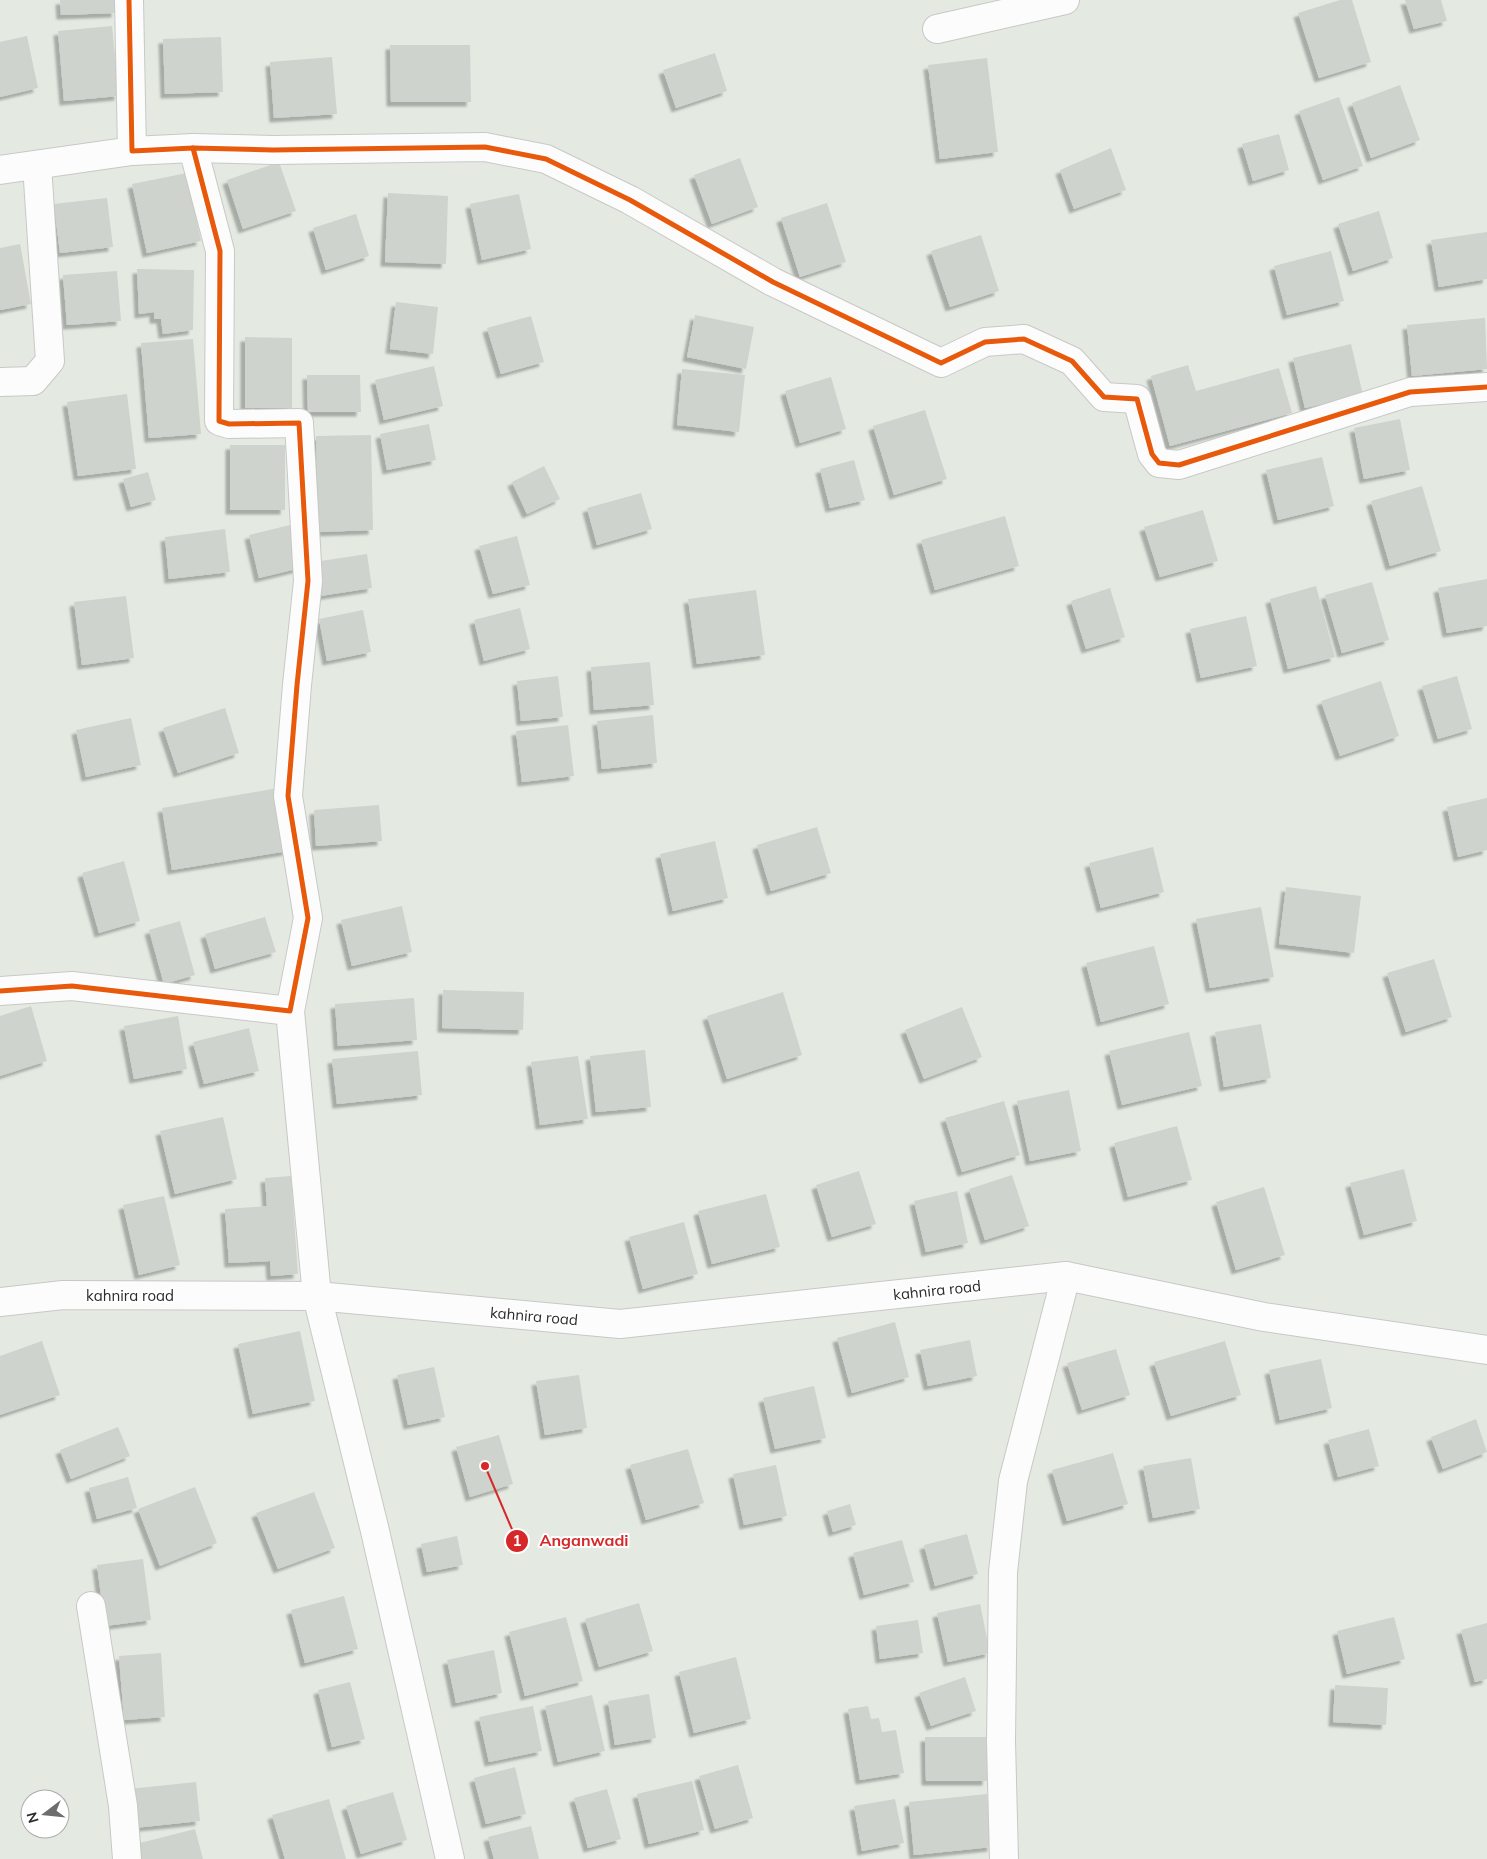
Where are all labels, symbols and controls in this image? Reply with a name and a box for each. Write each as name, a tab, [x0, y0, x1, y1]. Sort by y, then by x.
street label: kahnira road	[892, 1276, 982, 1304]
street label: kahnira road	[86, 1286, 174, 1305]
street label: kahnira road	[489, 1303, 579, 1329]
callout: Anganwadi	[504, 1525, 638, 1556]
text: Anganwadi	[539, 1530, 629, 1550]
text: 1	[512, 1531, 522, 1550]
north arrow	[20, 1789, 70, 1839]
text: N	[22, 1810, 43, 1825]

